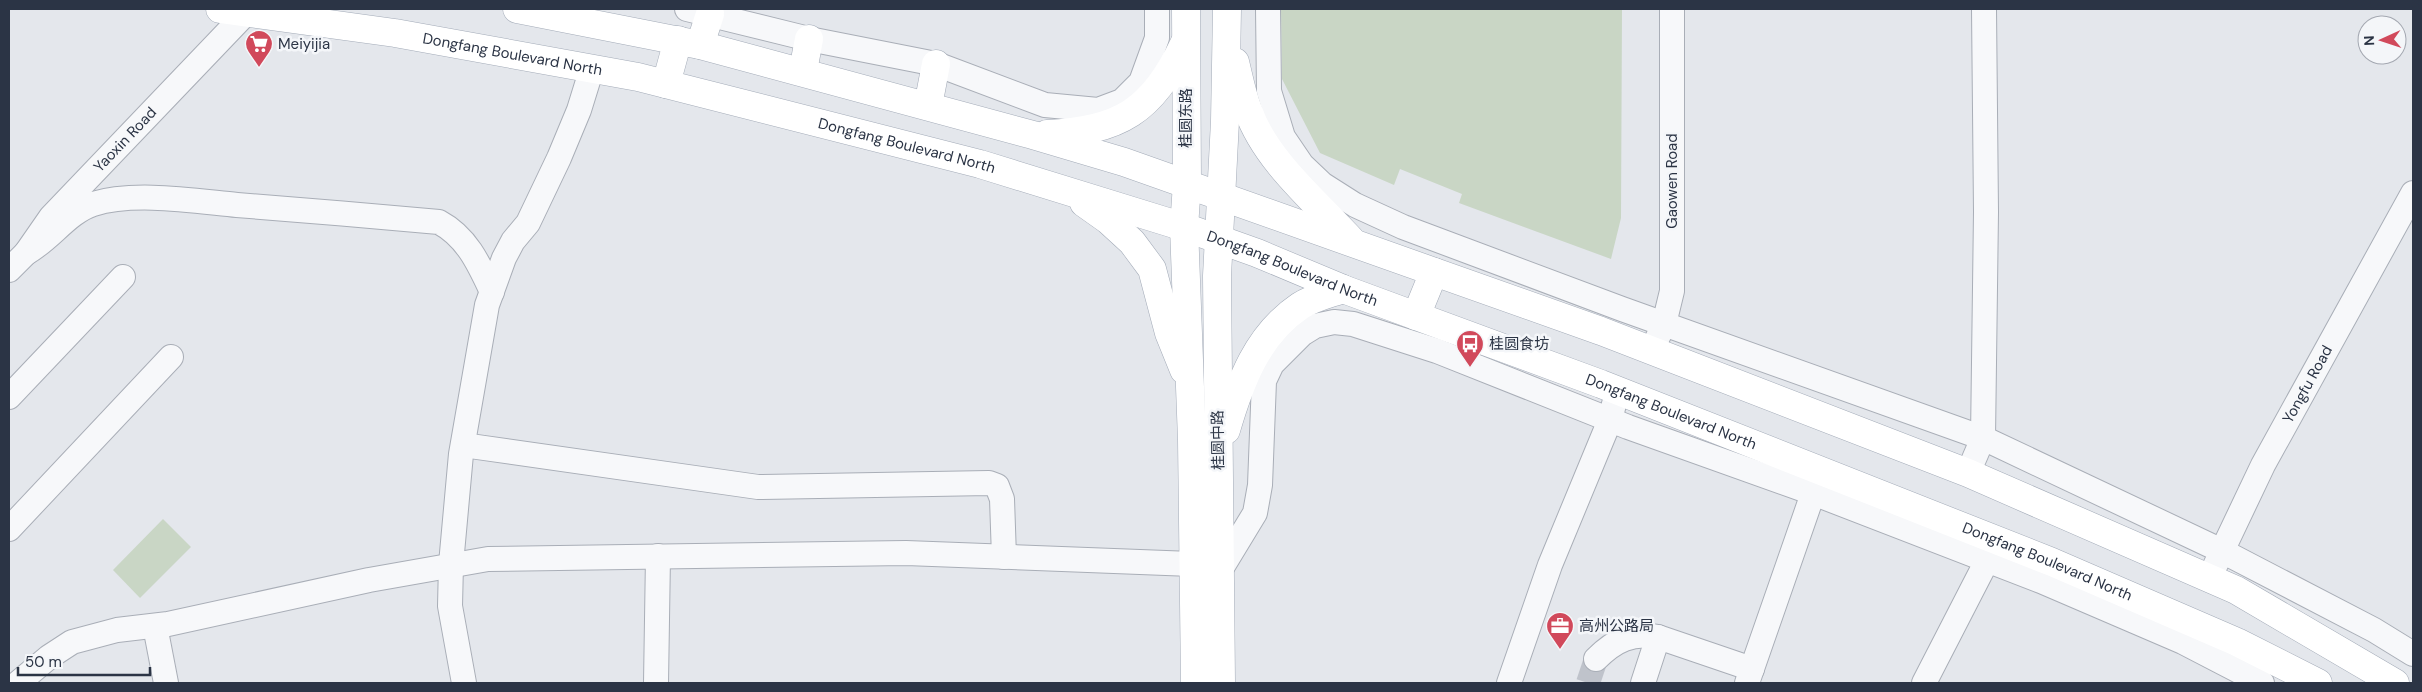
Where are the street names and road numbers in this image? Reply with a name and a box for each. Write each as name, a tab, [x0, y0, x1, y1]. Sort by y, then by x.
street label: Dongfang Boulevard North	[421, 28, 604, 80]
street label: 桂圆东路	[1176, 88, 1196, 148]
street label: Yaoxin Road	[89, 103, 161, 176]
street label: Dongfang Boulevard North	[816, 113, 998, 178]
street label: Gaowen Road	[1662, 133, 1682, 229]
street label: Dongfang Boulevard North	[1204, 226, 1381, 311]
street label: Yongfu Road	[2278, 342, 2337, 427]
street label: Dongfang Boulevard North	[1583, 369, 1759, 454]
street label: 桂圆中路	[1207, 410, 1229, 470]
street label: Dongfang Boulevard North	[1959, 518, 2135, 606]

